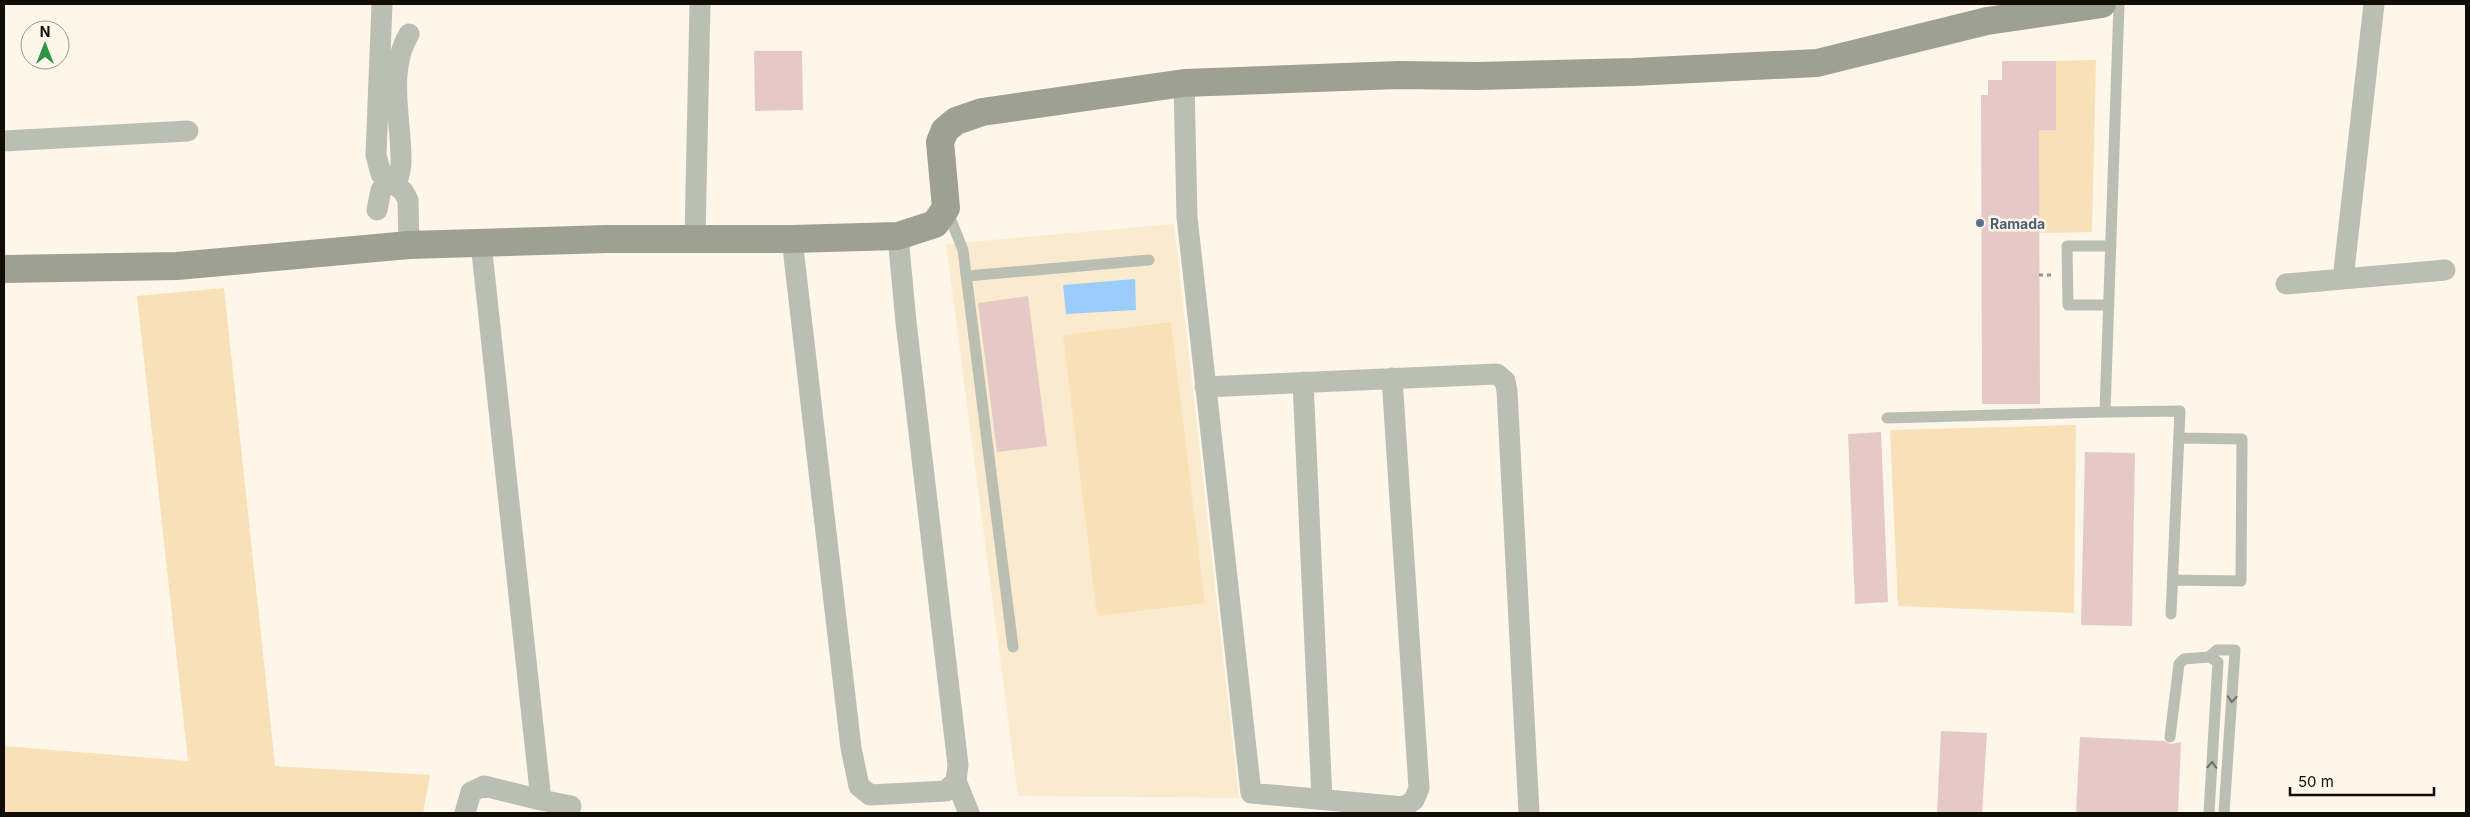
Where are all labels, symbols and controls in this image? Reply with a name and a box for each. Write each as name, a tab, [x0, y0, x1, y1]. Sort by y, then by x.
north arrow	[20, 20, 70, 70]
text: N	[40, 23, 50, 40]
place label: Ramada	[1990, 215, 2045, 232]
marker: Ramada	[1974, 217, 1986, 229]
one-way arrow	[2226, 695, 2237, 703]
one-way arrow	[2207, 760, 2218, 768]
scale bar	[2290, 764, 2434, 796]
text: 50 m	[2298, 772, 2334, 791]

